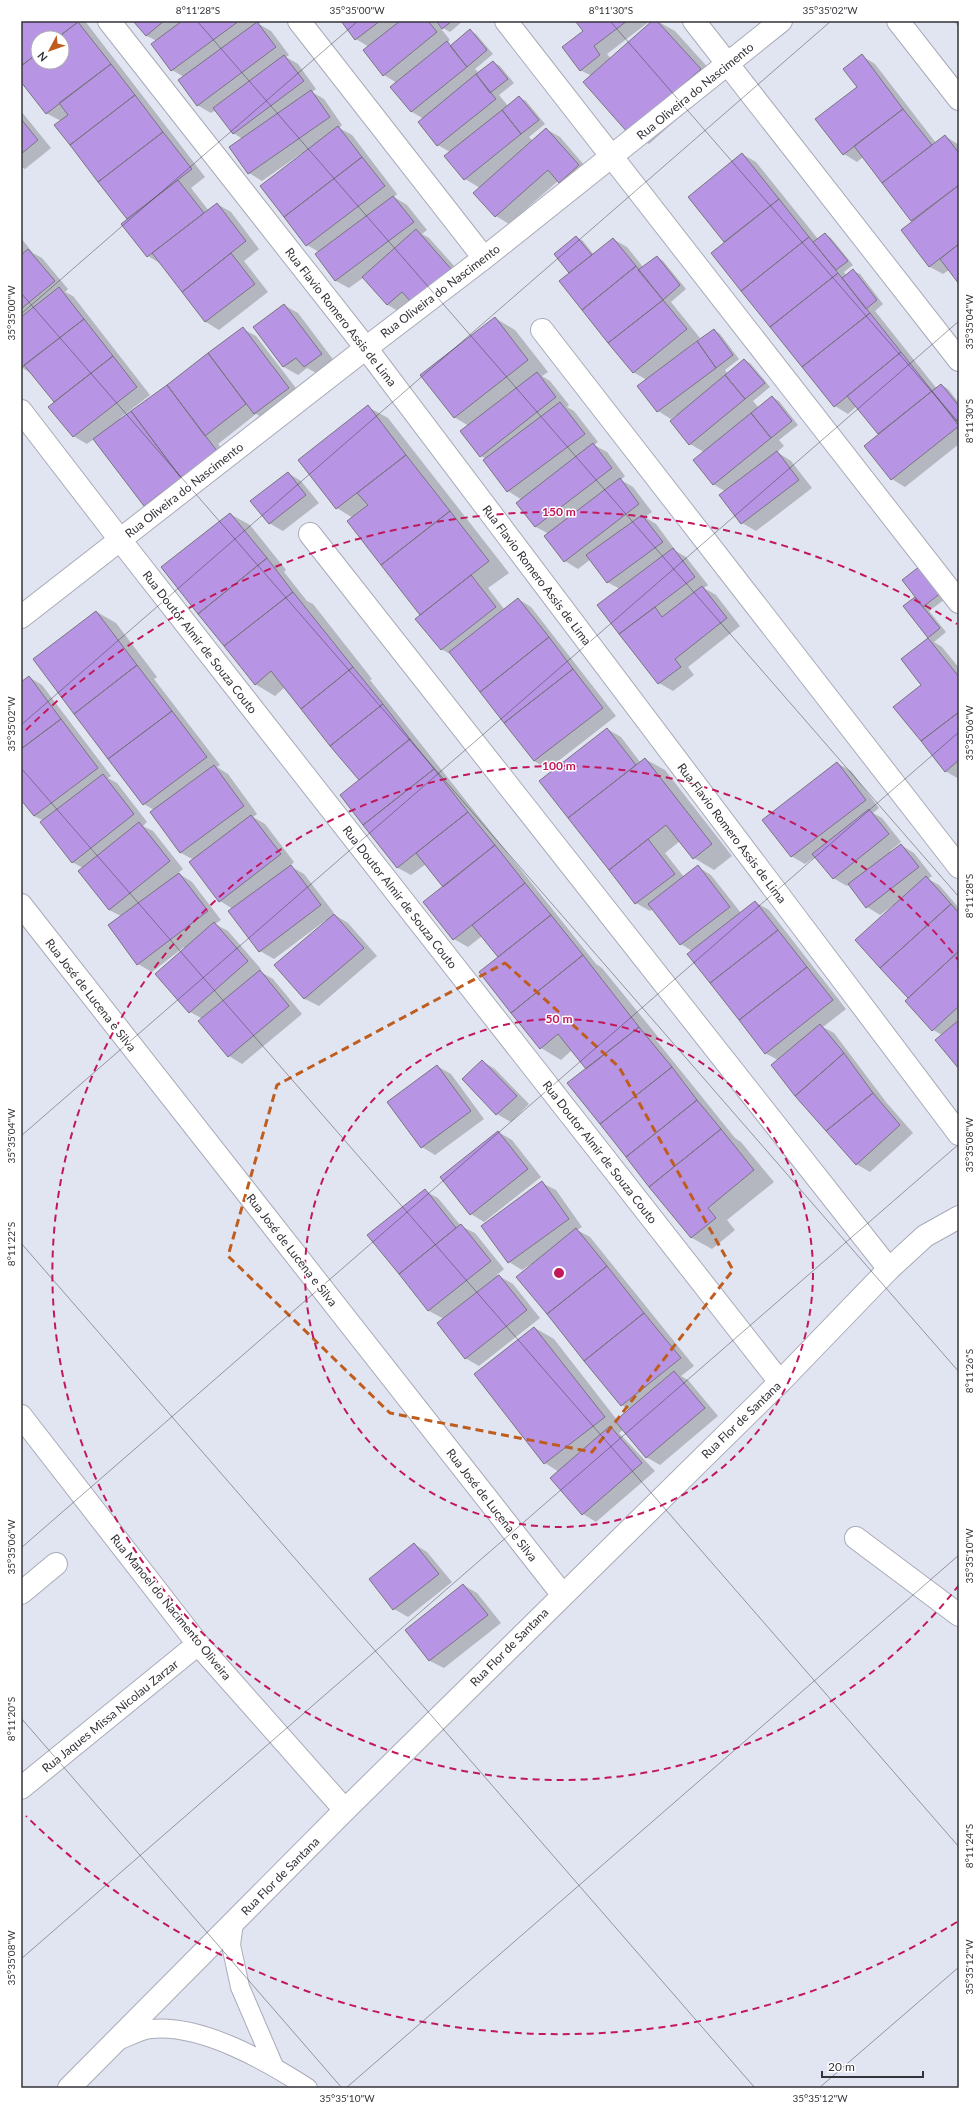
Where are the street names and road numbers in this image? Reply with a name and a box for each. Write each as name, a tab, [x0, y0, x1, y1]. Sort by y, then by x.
street label: Rua Oliveira do Nascimento	[634, 39, 757, 143]
street label: Rua Oliveira do Nascimento	[377, 241, 503, 341]
street label: Rua Flavio Romero Assis de Lima	[282, 245, 400, 389]
street label: Rua Oliveira do Nascimento	[122, 439, 246, 541]
street label: Rua Flavio Romero Assis de Lima	[479, 502, 595, 648]
street label: Rua Doutor Almir de Souza Couto	[140, 568, 261, 717]
street label: Rua Flavio Romero Assis de Lima	[674, 760, 790, 906]
street label: Rua Doutor Almir de Souza Couto	[340, 823, 461, 972]
street label: Rua José de Lucena e Silva	[42, 936, 140, 1054]
street label: Rua Doutor Almir de Souza Couto	[540, 1078, 661, 1227]
street label: Rua José de Lucena e Silva	[243, 1191, 341, 1309]
street label: Rua Flor de Santana	[698, 1378, 784, 1462]
street label: Rua José de Lucena e Silva	[443, 1446, 541, 1564]
street label: Rua Manoel do Nacimento Oliveira	[107, 1531, 235, 1683]
street label: Rua Flor de Santana	[467, 1605, 551, 1689]
street label: Rua Jaques Missa Nicolau Zarzar	[39, 1656, 182, 1776]
street label: Rua Flor de Santana	[238, 1834, 322, 1918]

